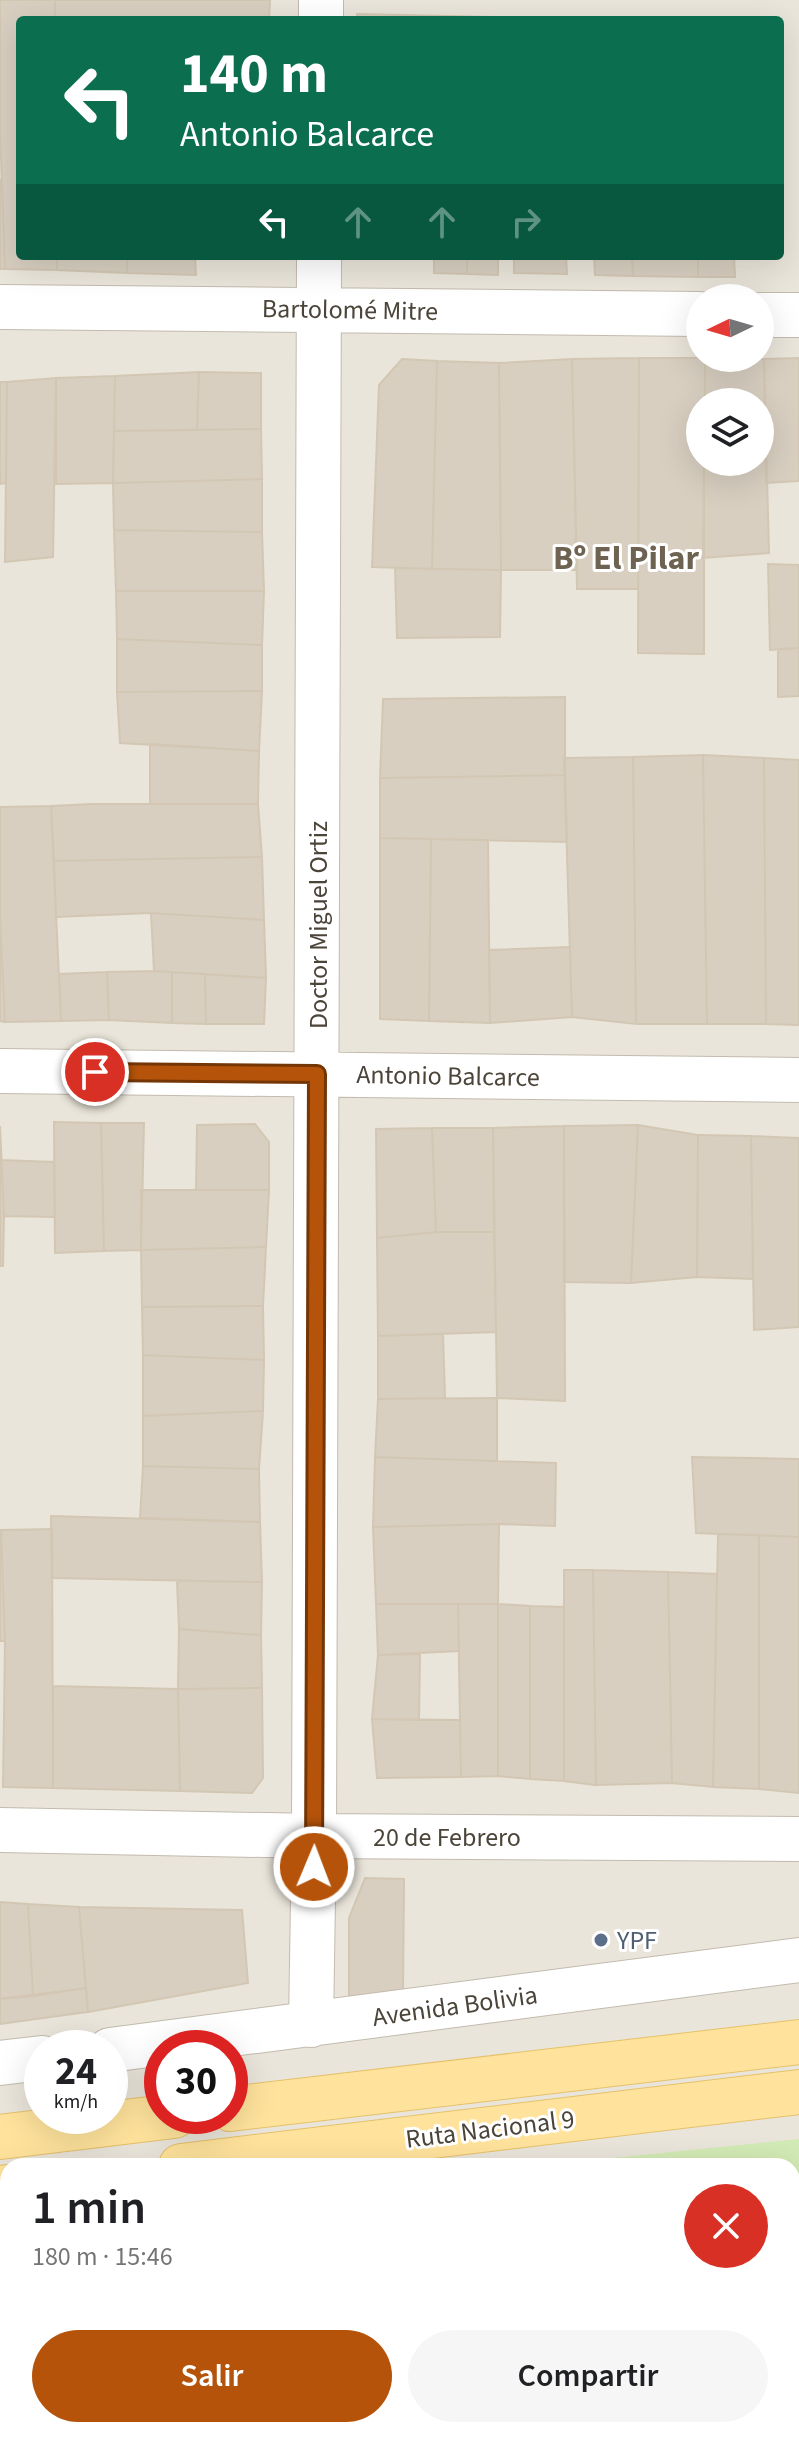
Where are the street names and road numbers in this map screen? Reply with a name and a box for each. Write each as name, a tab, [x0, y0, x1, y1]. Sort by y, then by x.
street label: Bartolomé Mitre	[262, 290, 438, 330]
street label: Doctor Miguel Ortiz	[300, 821, 337, 1029]
street label: Antonio Balcarce	[356, 1056, 540, 1096]
street label: 20 de Febrero	[373, 1819, 521, 1856]
street label: Avenida Bolivia	[370, 1976, 540, 2036]
street label: Ruta Nacional 9	[403, 2100, 577, 2158]

